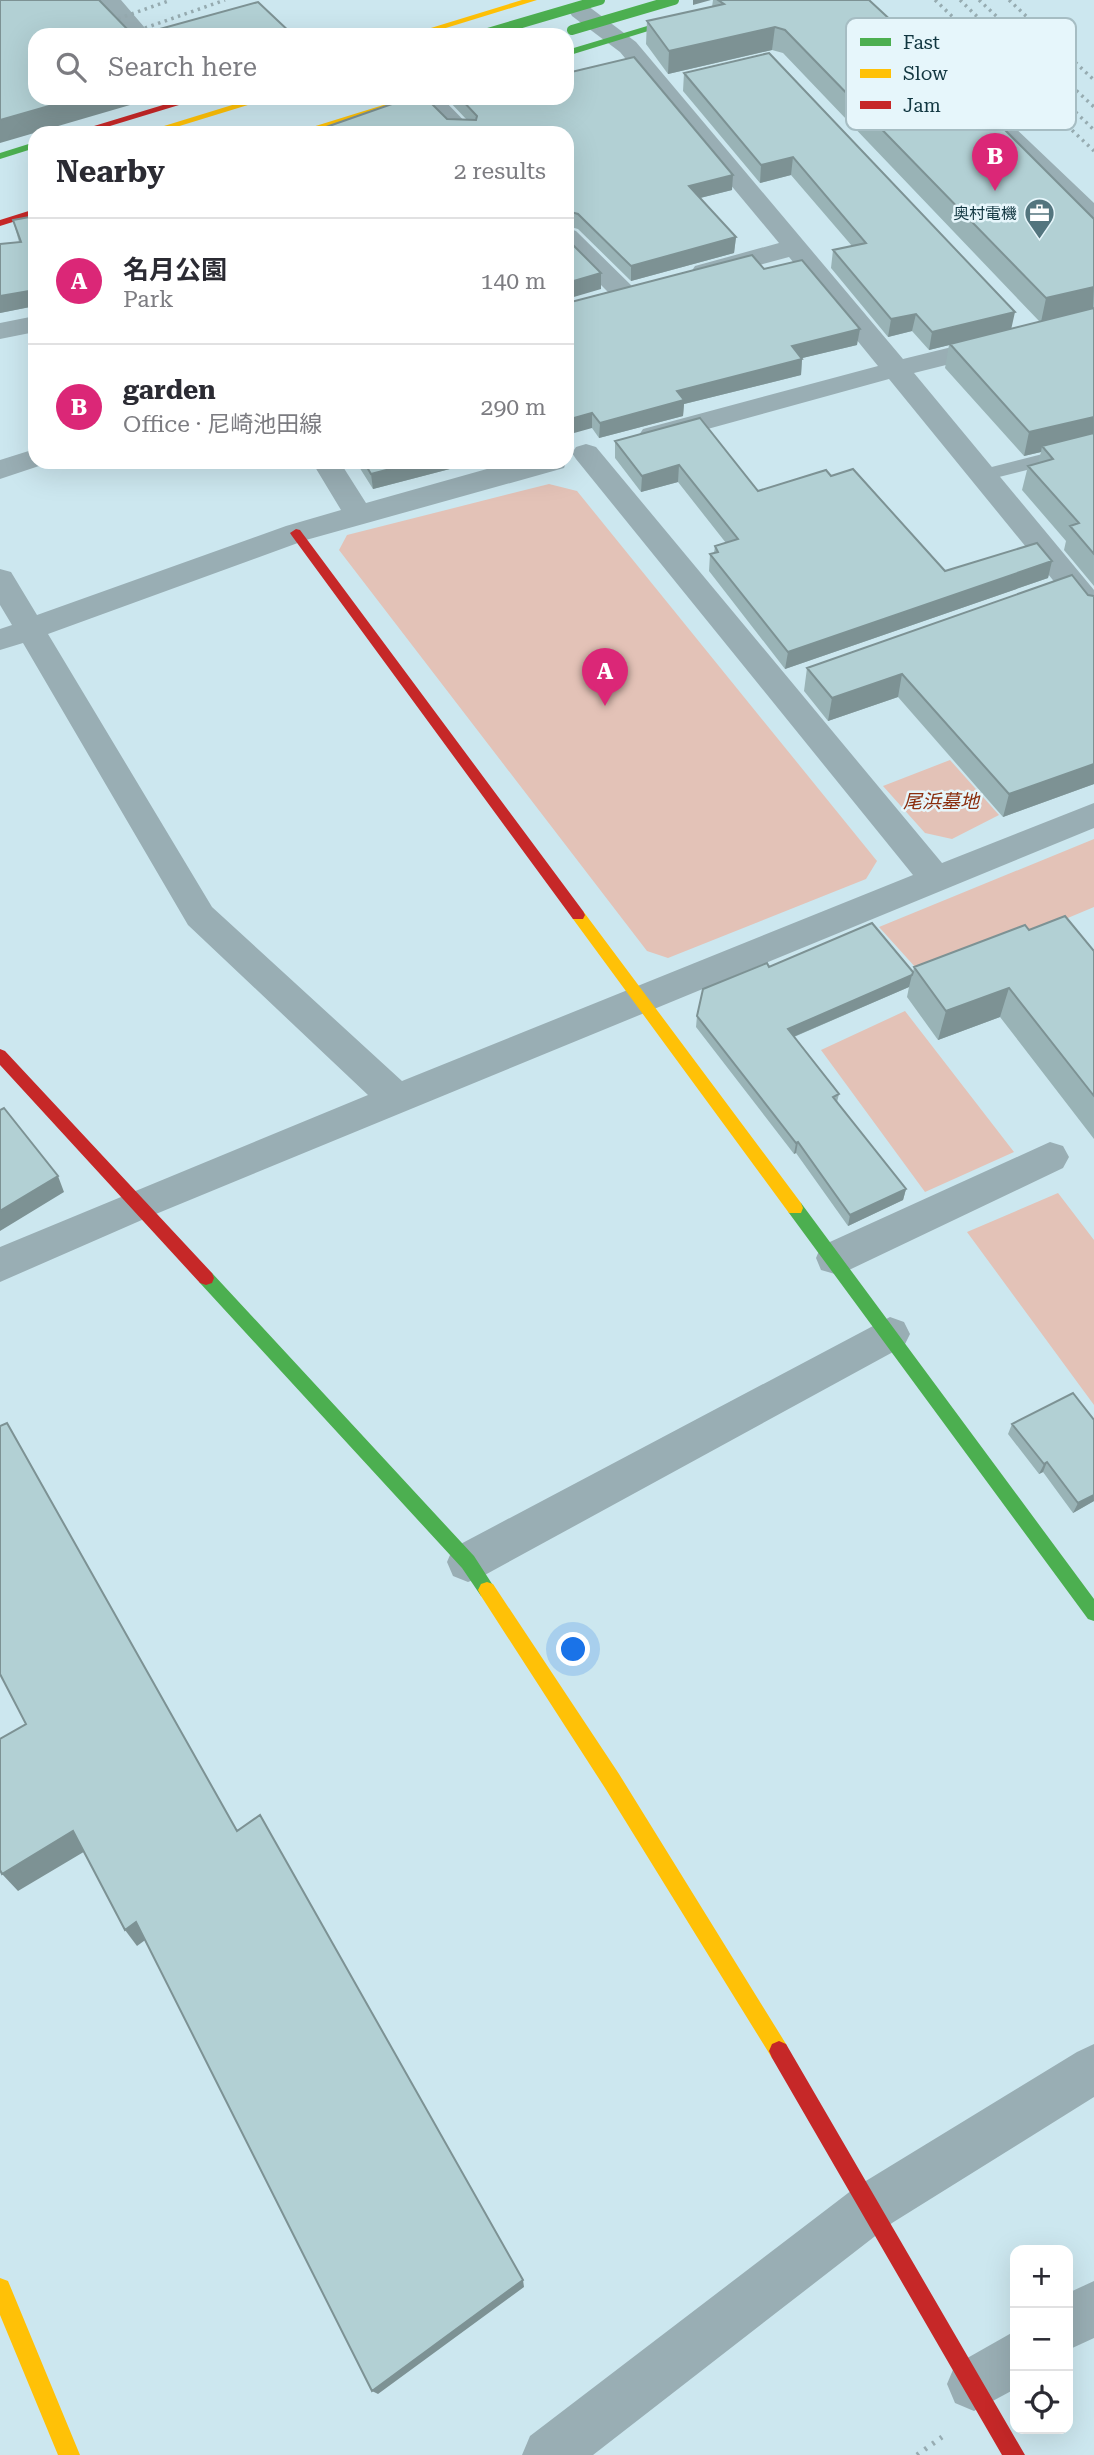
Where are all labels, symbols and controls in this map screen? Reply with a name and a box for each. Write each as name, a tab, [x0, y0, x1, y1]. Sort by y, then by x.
legend	[846, 18, 1076, 130]
search box	[28, 28, 574, 105]
text: Fast	[903, 31, 940, 54]
icon: search	[52, 48, 90, 86]
text: Search here	[108, 52, 257, 82]
text: Slow	[903, 62, 948, 85]
text: Jam	[903, 94, 941, 117]
pin: B	[972, 133, 1018, 191]
text: Nearby	[56, 154, 165, 189]
text: 2 results	[454, 158, 546, 185]
office icon: 奥村電機	[1023, 196, 1057, 240]
place label: 奥村電機	[953, 204, 1017, 223]
text: 名月公園	[123, 255, 227, 285]
text: A	[71, 268, 87, 295]
text: 140 m	[481, 268, 546, 295]
text: Park	[123, 286, 174, 313]
text: garden	[123, 375, 216, 405]
text: B	[71, 394, 87, 421]
text: 290 m	[481, 394, 546, 421]
text: Office · 尼崎池田線	[123, 411, 322, 438]
pin: A	[582, 648, 628, 706]
park label: 尾浜墓地	[903, 790, 981, 813]
your location	[556, 1632, 590, 1666]
map controls	[1010, 2245, 1073, 2434]
button: +	[1010, 2245, 1073, 2308]
button: −	[1010, 2308, 1073, 2371]
button: locate	[1010, 2371, 1073, 2434]

